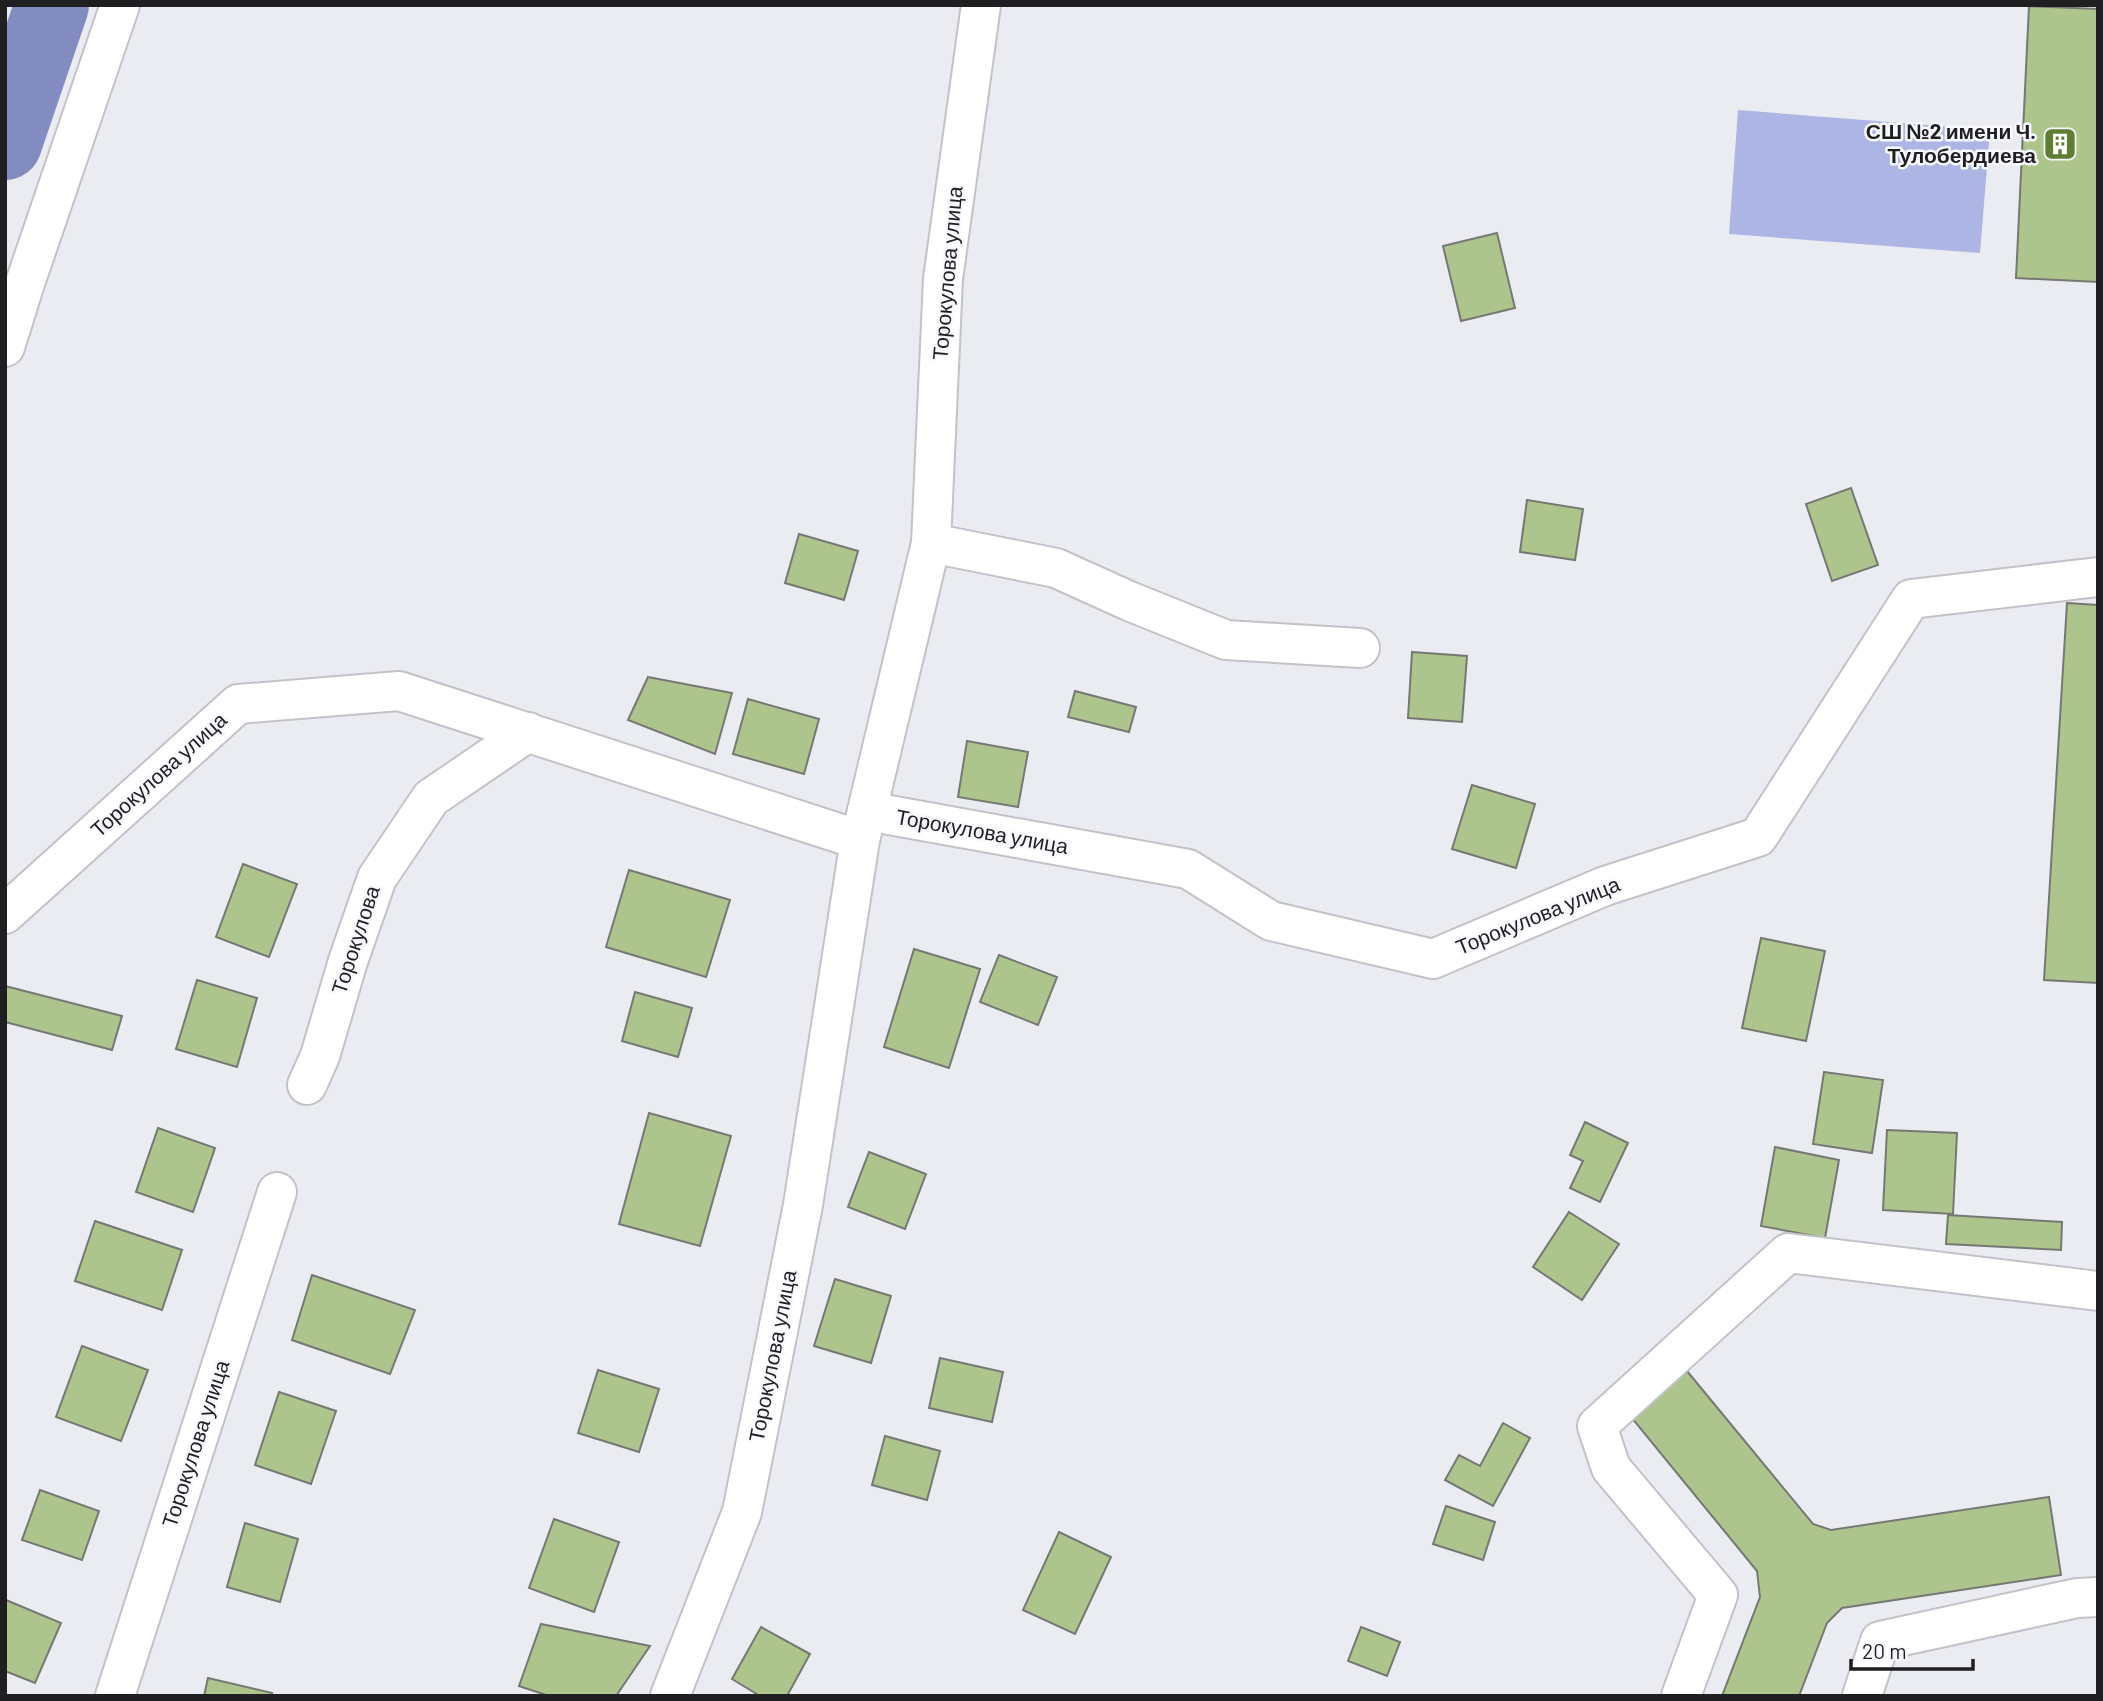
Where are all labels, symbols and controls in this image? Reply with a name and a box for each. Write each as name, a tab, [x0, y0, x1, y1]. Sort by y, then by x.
place label: СШ №2 имени Ч. Тулобердиева	[1866, 118, 2036, 167]
building icon: СШ №2 имени Ч. Тулобердиева	[2041, 125, 2079, 163]
street label: Торокулова улица	[926, 185, 967, 361]
street label: Торокулова улица	[85, 706, 231, 842]
street label: Торокулова улица	[894, 803, 1071, 858]
street label: Торокулова улица	[1452, 870, 1623, 959]
street label: Торокулова	[325, 882, 384, 997]
street label: Торокулова улица	[743, 1267, 800, 1444]
street label: Торокулова улица	[156, 1356, 234, 1530]
scale bar	[1851, 1628, 1974, 1672]
text: 20 m	[1862, 1638, 1907, 1663]

